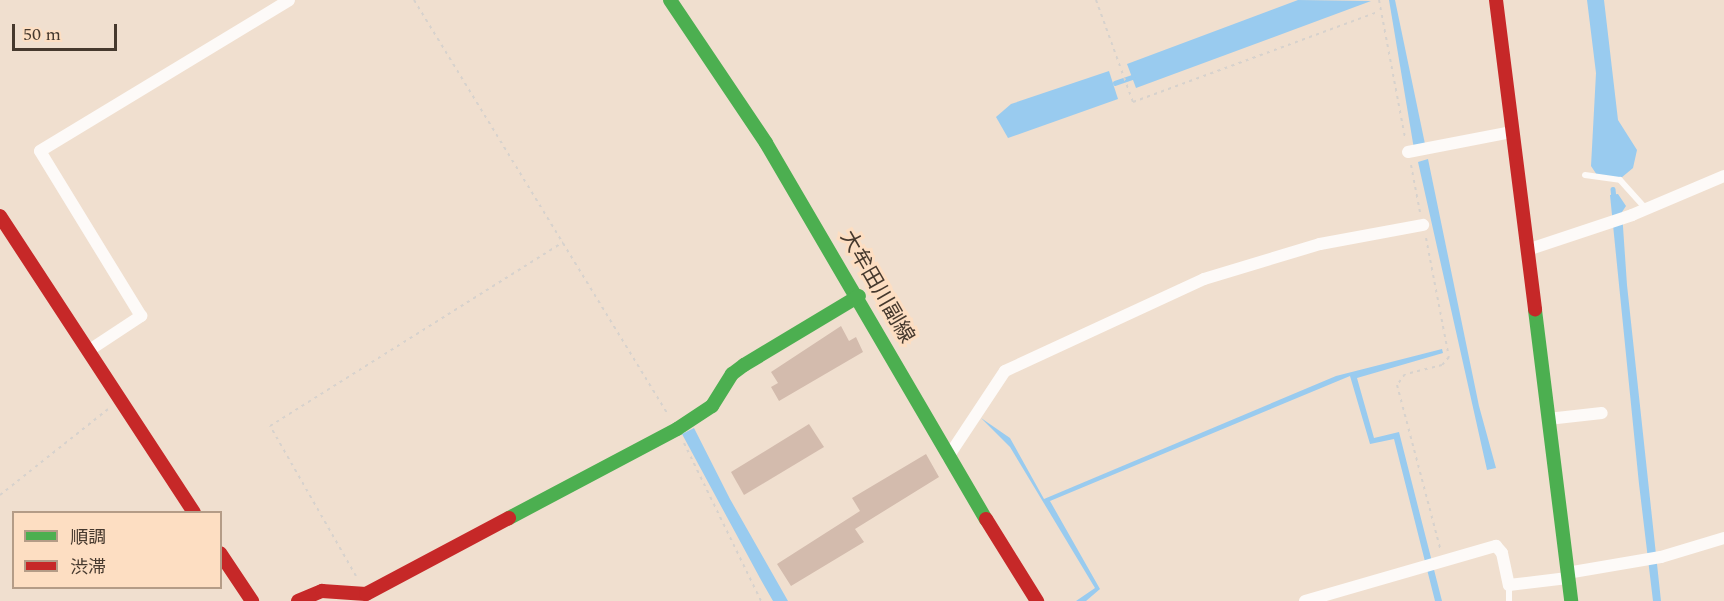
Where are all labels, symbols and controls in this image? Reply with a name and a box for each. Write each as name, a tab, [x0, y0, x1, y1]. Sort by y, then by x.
scale bar	[15, 12, 120, 50]
text: 50 m	[23, 21, 61, 48]
street label: 大牟田川副線	[835, 226, 919, 348]
legend	[12, 511, 222, 589]
text: 順調	[70, 524, 106, 551]
text: 渋滞	[70, 554, 106, 581]

